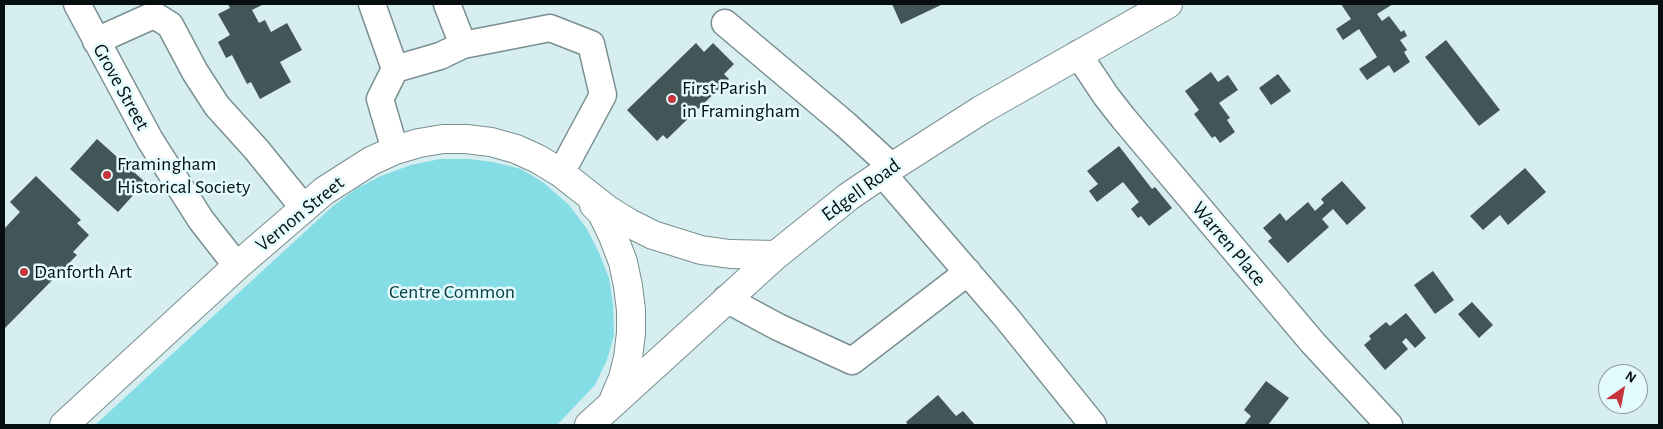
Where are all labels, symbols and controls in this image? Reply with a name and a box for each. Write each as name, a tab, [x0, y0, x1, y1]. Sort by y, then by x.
street label: Grove Street	[87, 39, 155, 135]
place label: First Parish in Framingham	[682, 76, 800, 123]
marker: First Parish in Framingham	[666, 93, 678, 105]
place label: Framingham Historical Society	[117, 152, 250, 199]
street label: Edgell Road	[817, 153, 905, 227]
marker: Framingham Historical Society	[101, 169, 113, 181]
street label: Vernon Street	[251, 171, 349, 257]
street label: Warren Place	[1187, 197, 1271, 291]
place label: Danforth Art	[34, 260, 132, 284]
marker: Danforth Art	[18, 266, 30, 278]
park label: Centre Common	[389, 280, 515, 304]
north arrow	[1598, 364, 1648, 414]
text: N	[1623, 369, 1639, 386]

